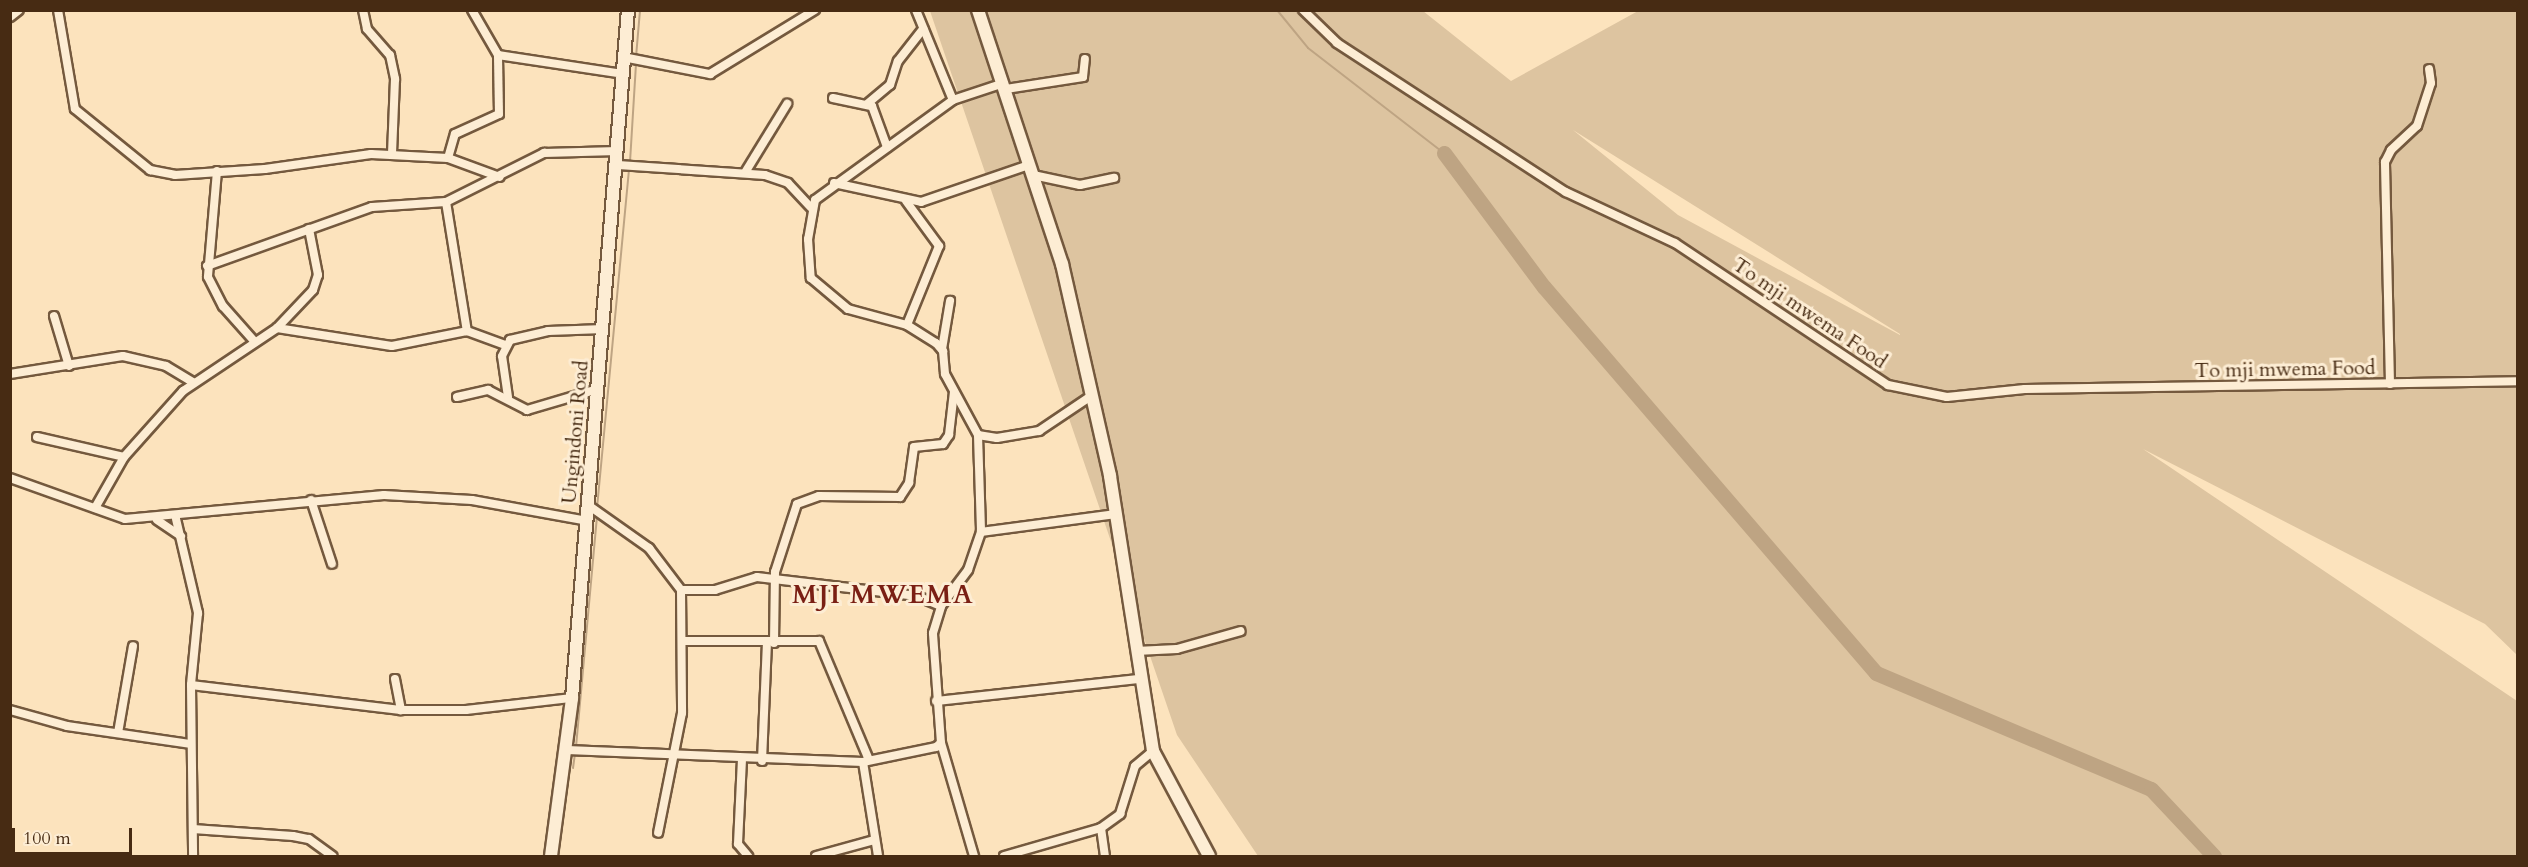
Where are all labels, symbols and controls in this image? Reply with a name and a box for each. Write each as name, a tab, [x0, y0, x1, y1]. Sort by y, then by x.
street label: To mji mwema Food	[1728, 252, 1892, 374]
street label: To mji mwema Food	[2194, 355, 2376, 383]
street label: Ungindoni Road	[557, 359, 593, 505]
district label: MJI MWEMA	[792, 579, 974, 611]
scale bar	[15, 816, 135, 854]
text: 100 m	[23, 826, 71, 851]

